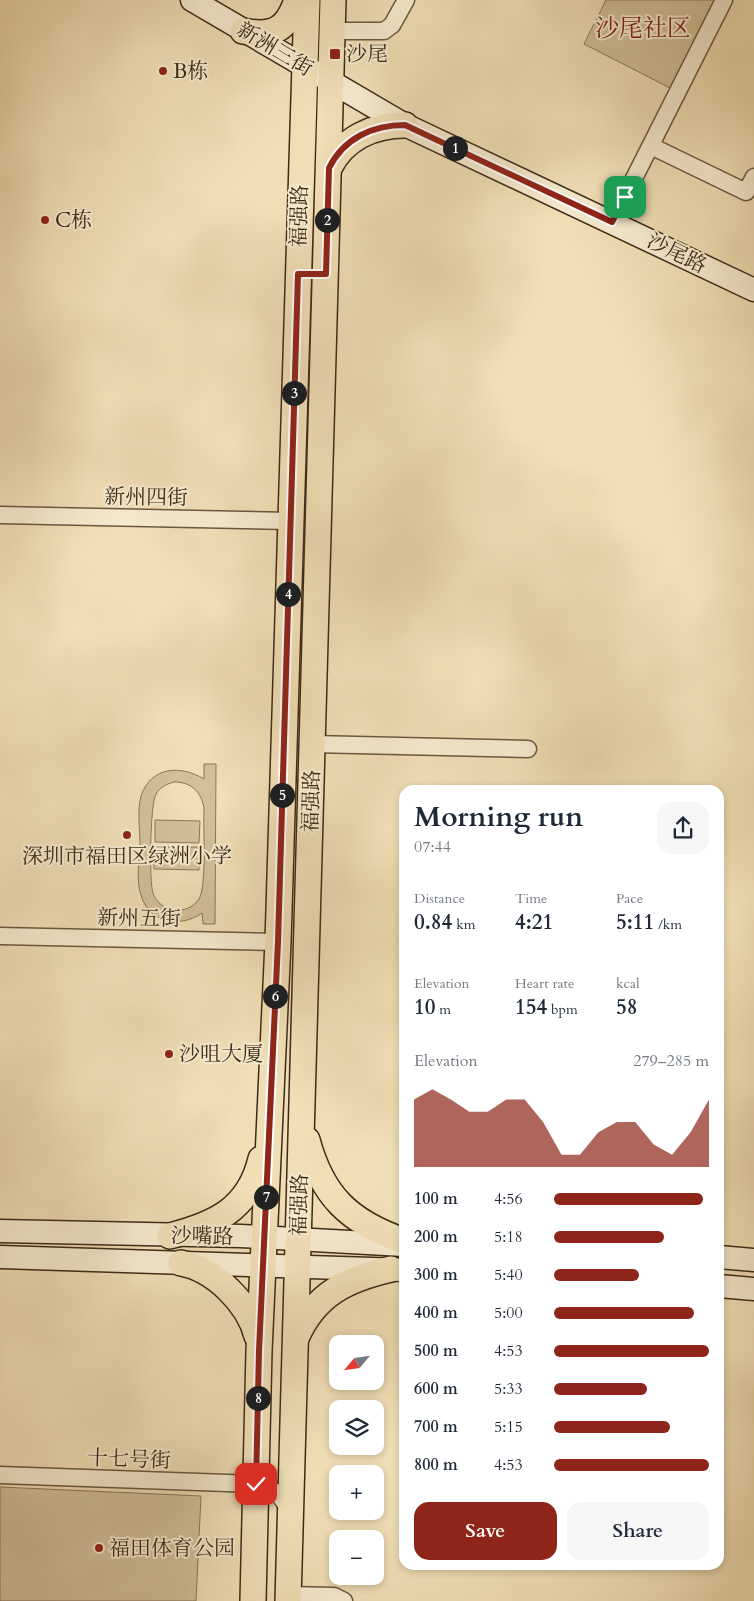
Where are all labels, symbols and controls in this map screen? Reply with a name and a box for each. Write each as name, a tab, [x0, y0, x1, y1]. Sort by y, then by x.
district label: 沙尾社区	[595, 12, 691, 45]
street label: 新洲三街	[231, 15, 318, 83]
place label: 沙尾	[346, 40, 388, 69]
marker: 沙尾	[328, 47, 342, 61]
place label: B栋	[173, 57, 208, 86]
marker: B栋	[157, 65, 169, 77]
pin: 1	[442, 136, 468, 160]
text: 1	[452, 139, 459, 158]
pin	[604, 176, 646, 218]
icon: arrive	[611, 183, 639, 211]
street label: 福强路	[284, 184, 315, 248]
place label: C栋	[55, 206, 92, 235]
pin: 2	[314, 208, 340, 232]
text: 2	[324, 211, 331, 230]
marker: C栋	[39, 214, 51, 226]
street label: 沙尾路	[642, 227, 711, 280]
pin: 3	[282, 380, 306, 406]
text: 3	[291, 384, 298, 403]
street label: 新州四街	[104, 482, 188, 513]
pin: 4	[276, 582, 300, 606]
text: 4	[285, 585, 292, 604]
street label: 福强路	[296, 769, 327, 833]
pin: 5	[270, 782, 294, 808]
text: 5	[279, 786, 286, 805]
text: Morning run	[414, 798, 583, 836]
button: share	[657, 802, 709, 854]
marker: 深圳市福田区绿洲小学	[121, 829, 133, 841]
text: 07:44	[414, 836, 451, 858]
place label: 深圳市福田区绿洲小学	[22, 842, 232, 871]
text: Distance	[414, 889, 465, 908]
text: Time	[515, 889, 547, 908]
text: Pace	[616, 889, 643, 908]
street label: 新州五街	[97, 903, 181, 934]
text: 0.84	[414, 908, 452, 937]
text: 4:21	[515, 908, 553, 937]
text: 5:11	[616, 908, 654, 937]
text: km	[452, 915, 475, 934]
text: /km	[654, 915, 682, 934]
text: Elevation	[414, 974, 470, 993]
text: Heart rate	[515, 974, 574, 993]
text: kcal	[616, 974, 640, 993]
pin: 6	[262, 984, 288, 1008]
text: 6	[272, 987, 279, 1006]
text: 10	[414, 993, 436, 1022]
text: 154	[515, 993, 547, 1022]
text: 58	[616, 993, 638, 1022]
text: m	[436, 1000, 451, 1019]
text: bpm	[547, 1000, 578, 1019]
place label: 沙咀大厦	[179, 1040, 263, 1069]
marker: 沙咀大厦	[163, 1048, 175, 1060]
text: Elevation	[414, 1050, 478, 1072]
text: 279–285 m	[633, 1050, 709, 1072]
street label: 福强路	[284, 1173, 315, 1237]
pin: 7	[254, 1184, 278, 1210]
text: 7	[263, 1188, 270, 1207]
text: 100 m	[414, 1188, 458, 1210]
text: 4:56	[494, 1188, 523, 1210]
street label: 沙嘴路	[170, 1221, 234, 1252]
text: 200 m	[414, 1226, 458, 1248]
text: 5:18	[494, 1226, 523, 1248]
text: 300 m	[414, 1264, 458, 1286]
text: 5:40	[494, 1264, 523, 1286]
text: 400 m	[414, 1302, 458, 1324]
text: 5:00	[494, 1302, 523, 1324]
north arrow	[329, 1335, 384, 1390]
map controls	[329, 1335, 384, 1585]
text: 500 m	[414, 1340, 458, 1362]
text: 4:53	[494, 1340, 523, 1362]
text: 600 m	[414, 1378, 458, 1400]
text: 5:33	[494, 1378, 523, 1400]
pin: 8	[246, 1386, 270, 1410]
text: 8	[255, 1389, 262, 1408]
button: layers	[329, 1400, 384, 1455]
text: 700 m	[414, 1416, 458, 1438]
text: 5:15	[494, 1416, 523, 1438]
street label: 十七号街	[87, 1444, 171, 1475]
text: 800 m	[414, 1454, 458, 1476]
text: 4:53	[494, 1454, 523, 1476]
pin	[235, 1463, 277, 1505]
button: +	[329, 1465, 384, 1520]
icon: check	[242, 1470, 270, 1498]
button: Save	[414, 1502, 557, 1560]
button: Share	[567, 1502, 709, 1560]
button: −	[329, 1530, 384, 1585]
place label: 福田体育公园	[109, 1534, 235, 1563]
marker: 福田体育公园	[93, 1542, 105, 1554]

